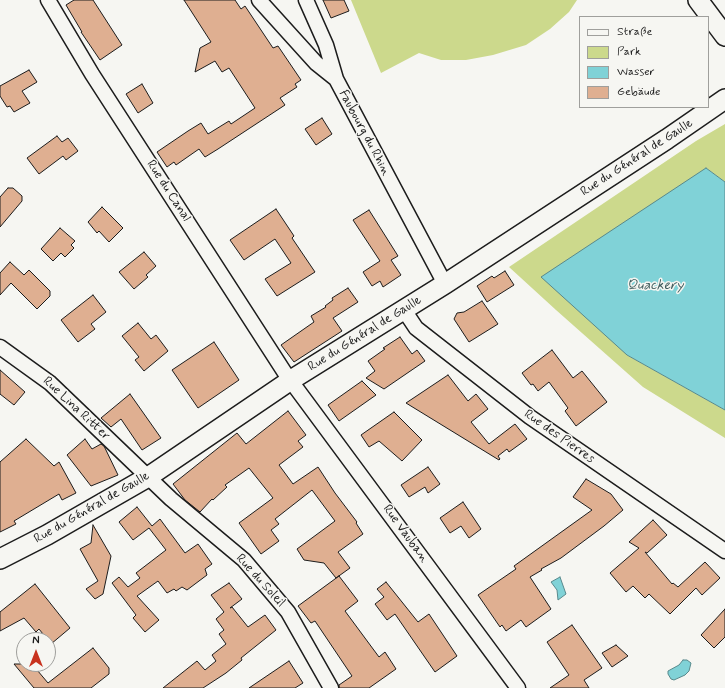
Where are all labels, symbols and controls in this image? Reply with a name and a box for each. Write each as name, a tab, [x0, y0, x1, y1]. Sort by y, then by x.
legend	[579, 16, 709, 108]
text: Straße	[617, 24, 652, 40]
text: Park	[617, 44, 641, 60]
text: Wasser	[617, 64, 655, 80]
text: Gebäude	[617, 84, 660, 100]
street label: Faubourg du Rhin	[335, 87, 393, 179]
street label: Rue du Général de Gaulle	[578, 116, 696, 200]
street label: Rue du Canal	[142, 157, 194, 225]
water label: Quackery	[627, 278, 683, 294]
street label: Rue du Général de Gaulle	[305, 293, 425, 375]
street label: Rue Lina Ritter	[39, 374, 113, 444]
street label: Rue des Pierres	[520, 407, 598, 467]
street label: Rue du Général de Gaulle	[31, 469, 153, 547]
street label: Rue Vauban	[379, 502, 431, 566]
street label: Rue du Soleil	[232, 551, 288, 611]
north arrow	[16, 632, 56, 672]
text: N	[32, 634, 40, 648]

